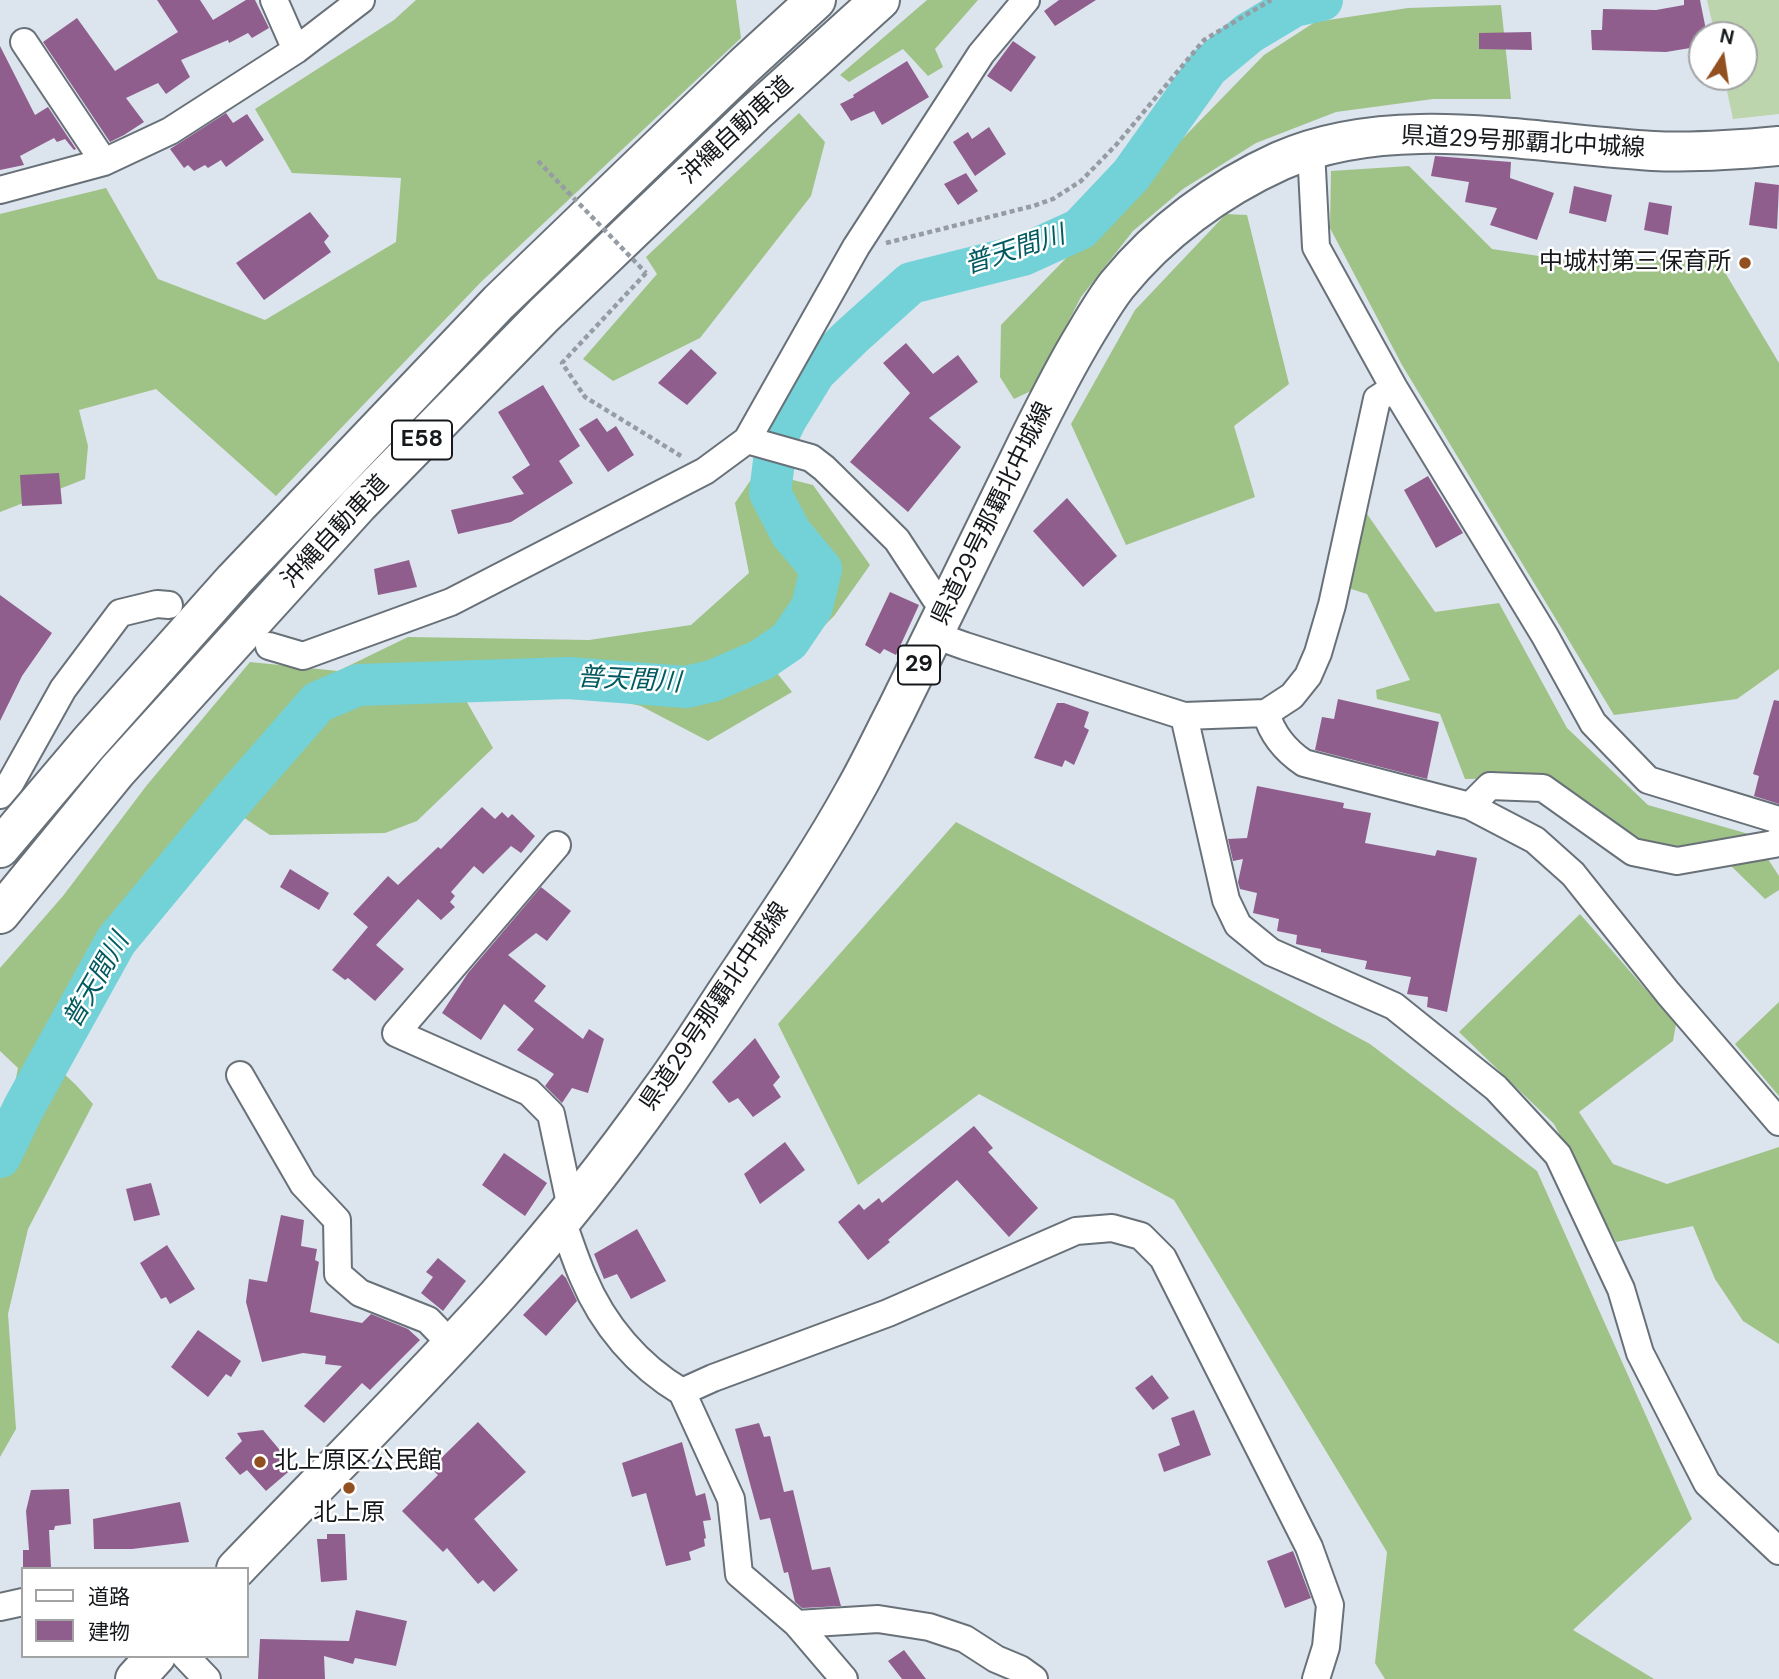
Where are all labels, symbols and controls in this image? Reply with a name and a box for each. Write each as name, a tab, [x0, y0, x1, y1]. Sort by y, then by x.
north arrow	[1688, 21, 1758, 91]
text: N	[1718, 23, 1736, 51]
street label: 沖縄自動車道	[675, 71, 799, 191]
street label: 県道29号那覇北中城線	[1400, 122, 1646, 164]
water label: 普天間川	[961, 220, 1069, 282]
place label: 中城村第三保育所	[1539, 249, 1731, 277]
marker: 中城村第三保育所	[1737, 255, 1753, 271]
street label: 県道29号那覇北中城線	[926, 398, 1060, 630]
road number: E58	[392, 420, 452, 460]
street label: 沖縄自動車道	[276, 470, 396, 594]
road number: 29	[898, 646, 940, 684]
water label: 普天間川	[576, 663, 682, 699]
street label: 県道29号那覇北中城線	[635, 898, 795, 1116]
water label: 普天間川	[57, 928, 137, 1034]
place label: 北上原区公民館	[274, 1448, 442, 1476]
marker: 北上原区公民館	[252, 1454, 268, 1470]
marker: 北上原	[341, 1480, 357, 1496]
place label: 北上原	[313, 1500, 385, 1528]
legend	[21, 1567, 248, 1658]
text: 道路	[88, 1583, 130, 1611]
text: 建物	[88, 1618, 130, 1646]

